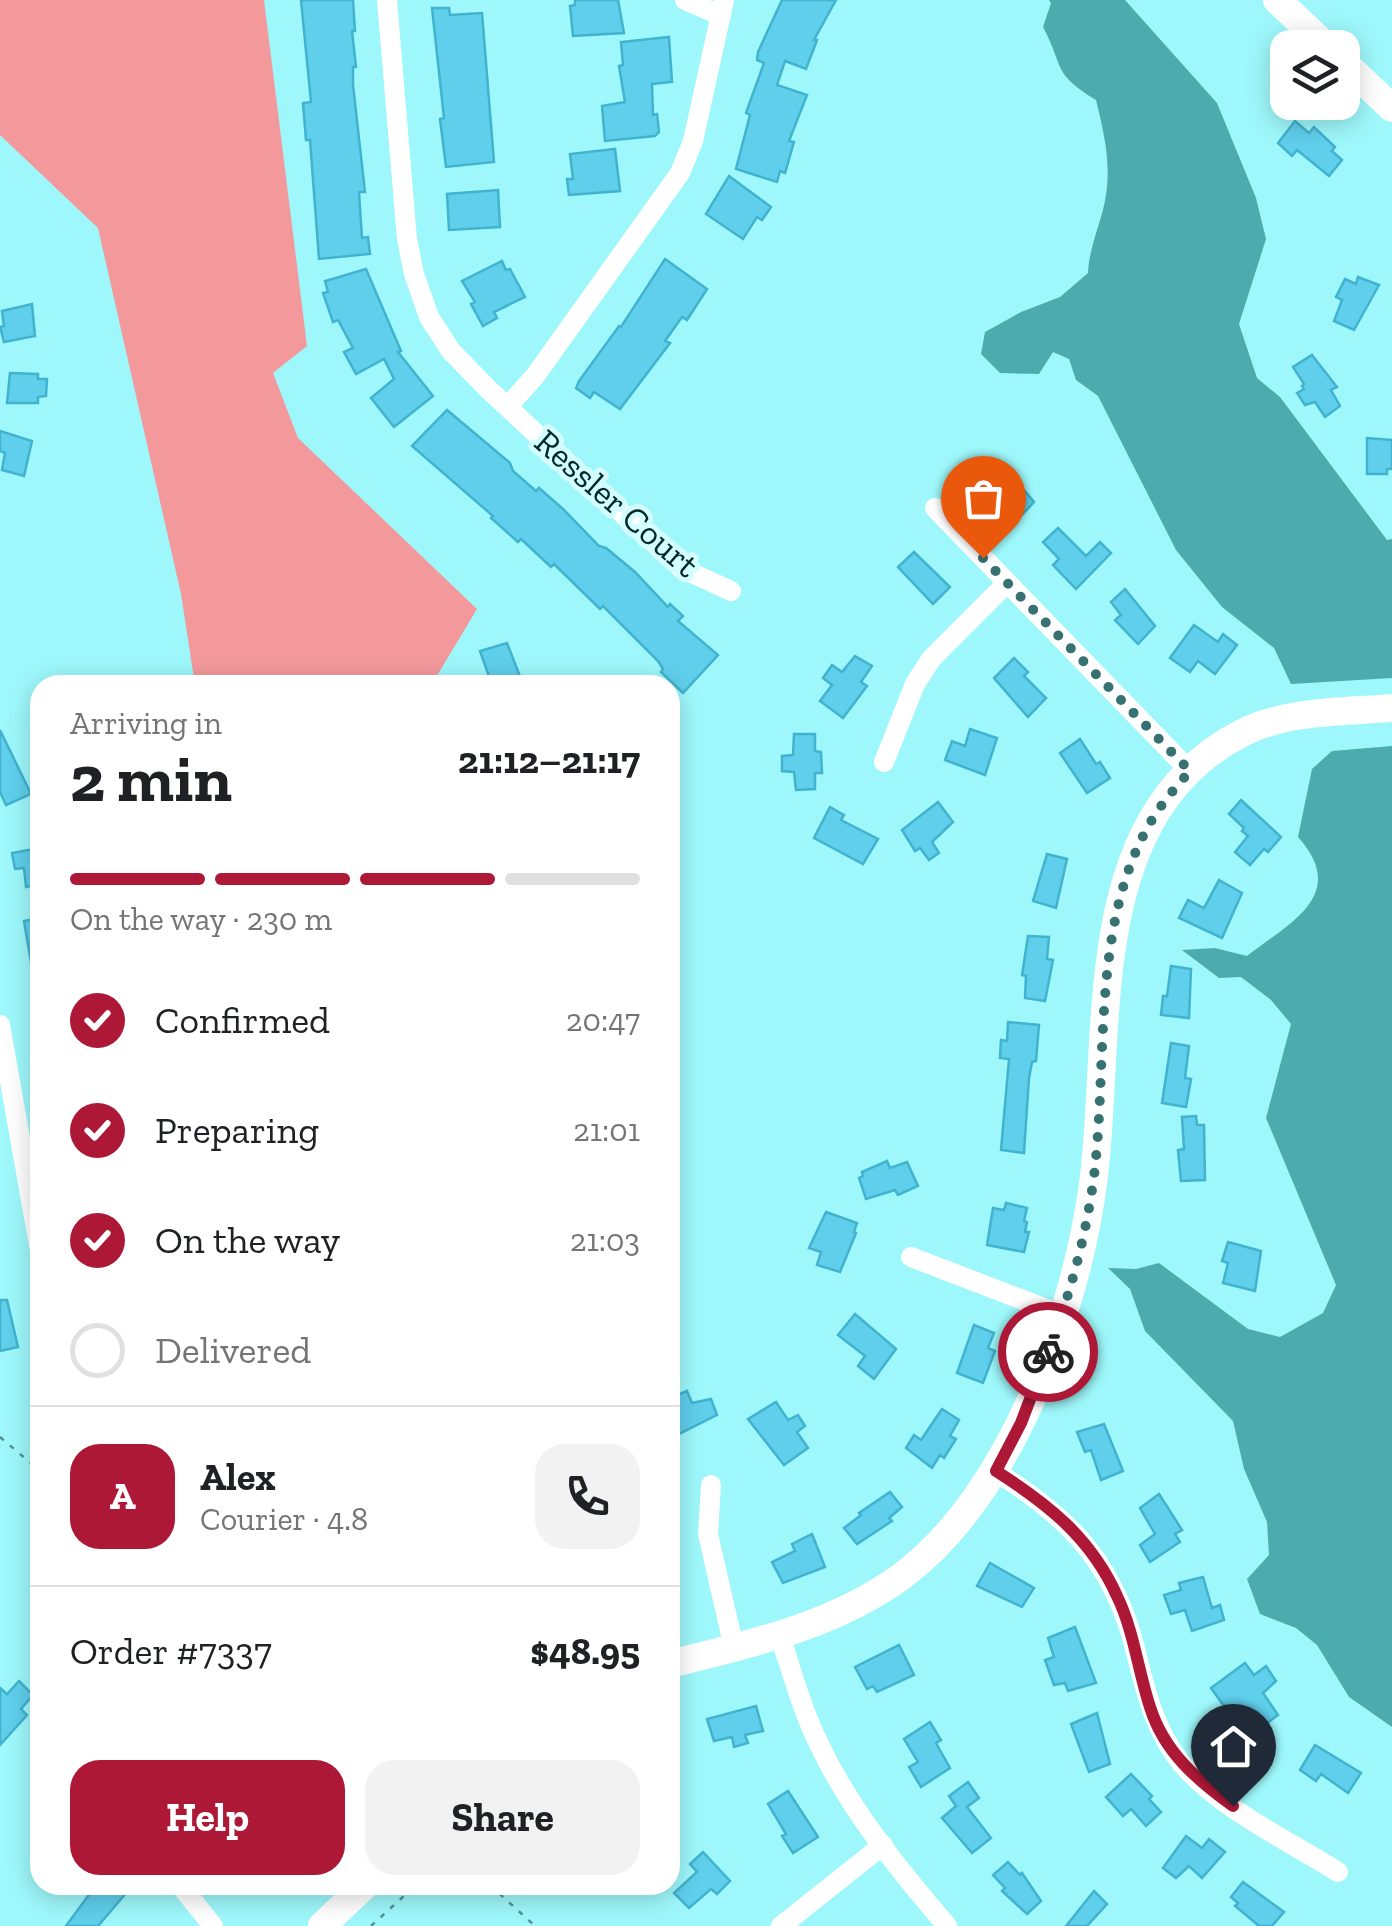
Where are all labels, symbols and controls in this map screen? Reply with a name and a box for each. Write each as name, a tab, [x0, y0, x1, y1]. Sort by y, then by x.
map controls	[1270, 30, 1360, 120]
button: layers	[1270, 30, 1360, 120]
street label: Ressler Court	[526, 420, 708, 586]
pin	[941, 456, 1026, 559]
icon: bag	[956, 471, 1011, 526]
text: Arriving in	[70, 704, 222, 742]
text: 21:12–21:17	[458, 737, 640, 783]
text: 2 min	[70, 740, 232, 818]
text: On the way · 230 m	[70, 900, 332, 938]
icon: check	[70, 993, 125, 1048]
text: Confirmed	[155, 997, 330, 1043]
text: 20:47	[566, 1001, 640, 1039]
icon: check	[70, 1103, 125, 1158]
text: Preparing	[155, 1107, 319, 1153]
text: 21:01	[573, 1111, 640, 1149]
icon: check	[70, 1213, 125, 1268]
text: On the way	[155, 1217, 340, 1263]
text: 21:03	[570, 1221, 640, 1259]
courier	[998, 1302, 1098, 1402]
icon: bike	[1021, 1325, 1076, 1380]
text: Delivered	[155, 1327, 311, 1373]
button: phone	[535, 1444, 640, 1549]
text: Alex	[200, 1454, 276, 1500]
text: A	[109, 1473, 136, 1519]
text: Courier · 4.8	[200, 1500, 368, 1538]
text: Order #7337	[70, 1628, 272, 1674]
text: $48.95	[530, 1628, 640, 1674]
pin	[1191, 1704, 1276, 1807]
icon: home	[1206, 1719, 1261, 1774]
button: Help	[70, 1760, 345, 1875]
button: Share	[365, 1760, 640, 1875]

